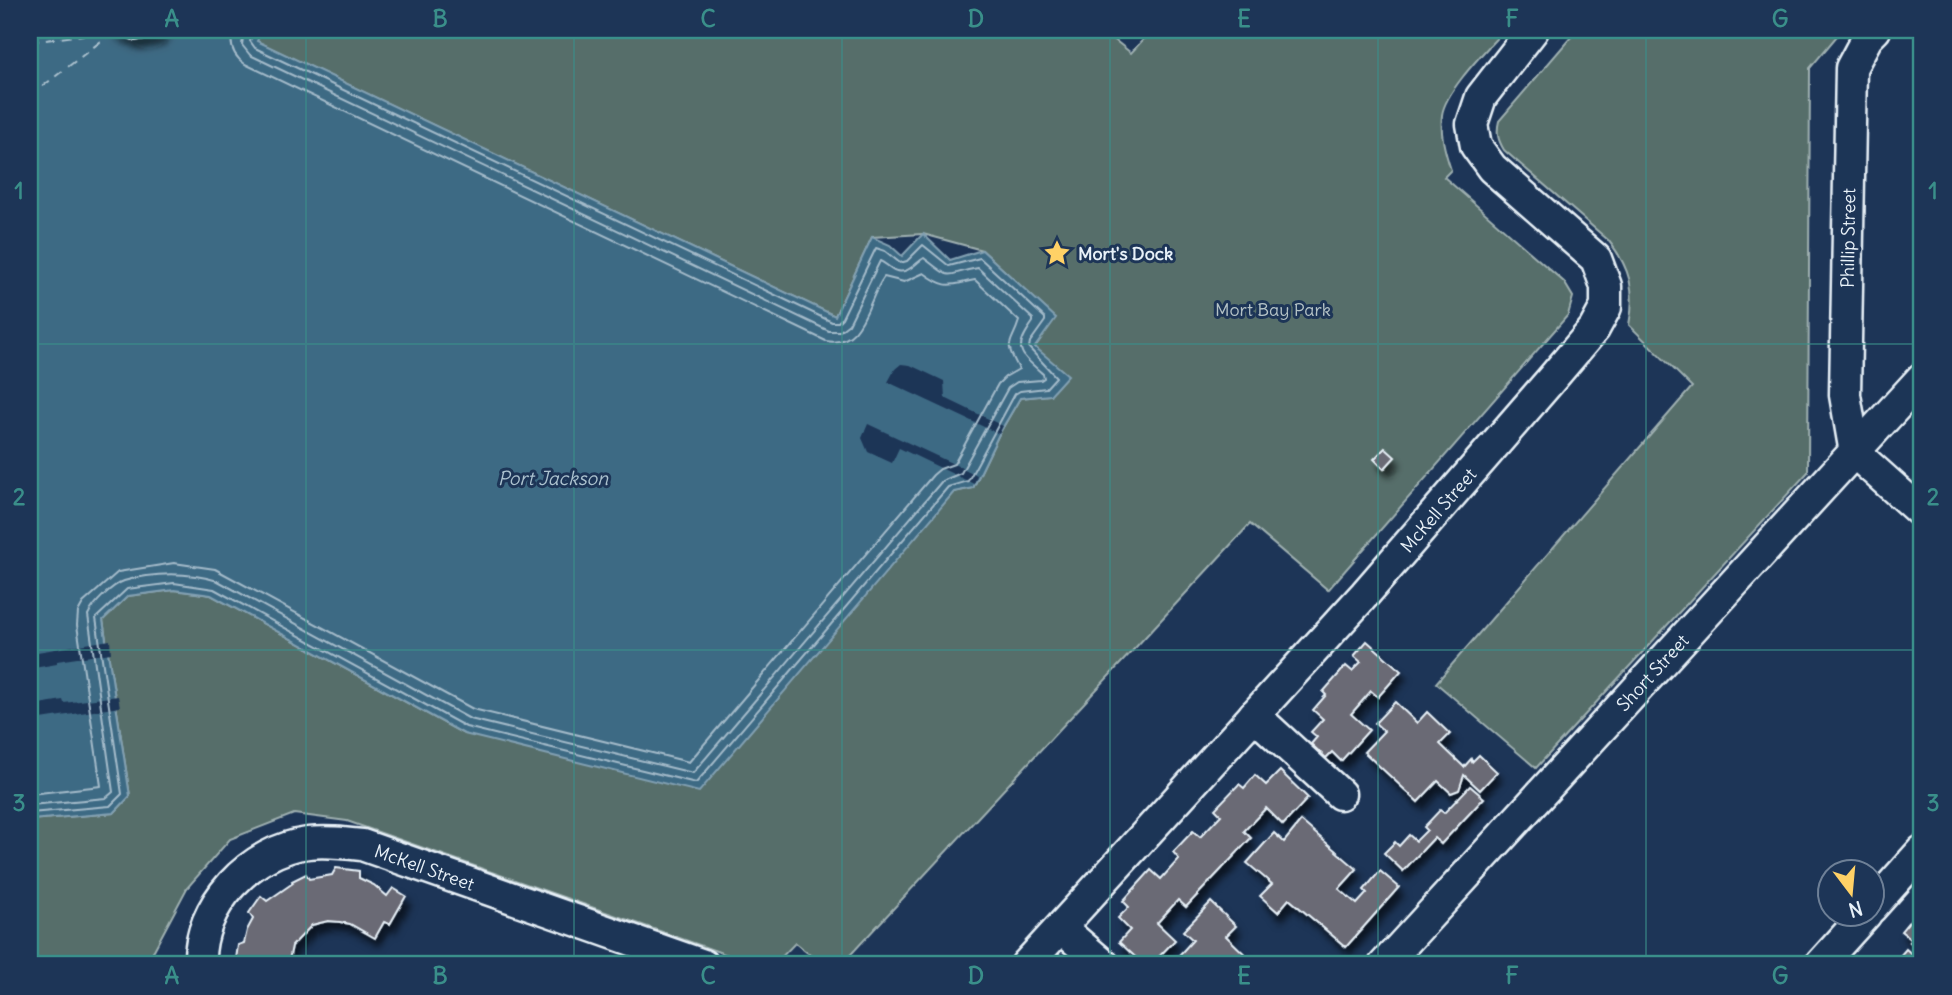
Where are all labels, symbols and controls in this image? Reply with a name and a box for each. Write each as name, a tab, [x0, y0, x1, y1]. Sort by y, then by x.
text: A	[165, 4, 180, 33]
text: B	[432, 4, 448, 33]
text: C	[700, 4, 716, 33]
text: D	[968, 4, 984, 33]
text: E	[1237, 4, 1251, 33]
text: F	[1505, 4, 1519, 33]
text: G	[1772, 4, 1788, 33]
text: 1	[14, 176, 24, 205]
text: 1	[1928, 176, 1938, 205]
street label: Phillip Street	[1836, 188, 1860, 288]
place icon: Mort's Dock	[1042, 238, 1072, 268]
place label: Mort's Dock	[1078, 242, 1173, 265]
park label: Mort Bay Park	[1215, 298, 1331, 321]
street label: McKell Street	[1395, 463, 1481, 557]
water label: Port Jackson	[498, 466, 609, 490]
text: 2	[13, 482, 26, 511]
text: 2	[1927, 482, 1940, 511]
street label: Short Street	[1611, 629, 1693, 716]
text: 3	[12, 788, 26, 817]
text: 3	[1926, 788, 1940, 817]
street label: McKell Street	[372, 839, 478, 895]
north arrow	[1815, 858, 1885, 928]
text: N	[1846, 896, 1865, 923]
text: A	[165, 961, 180, 990]
text: B	[432, 961, 448, 990]
text: C	[700, 961, 716, 990]
text: D	[968, 961, 984, 990]
text: E	[1237, 961, 1251, 990]
text: F	[1505, 961, 1519, 990]
text: G	[1772, 961, 1788, 990]

